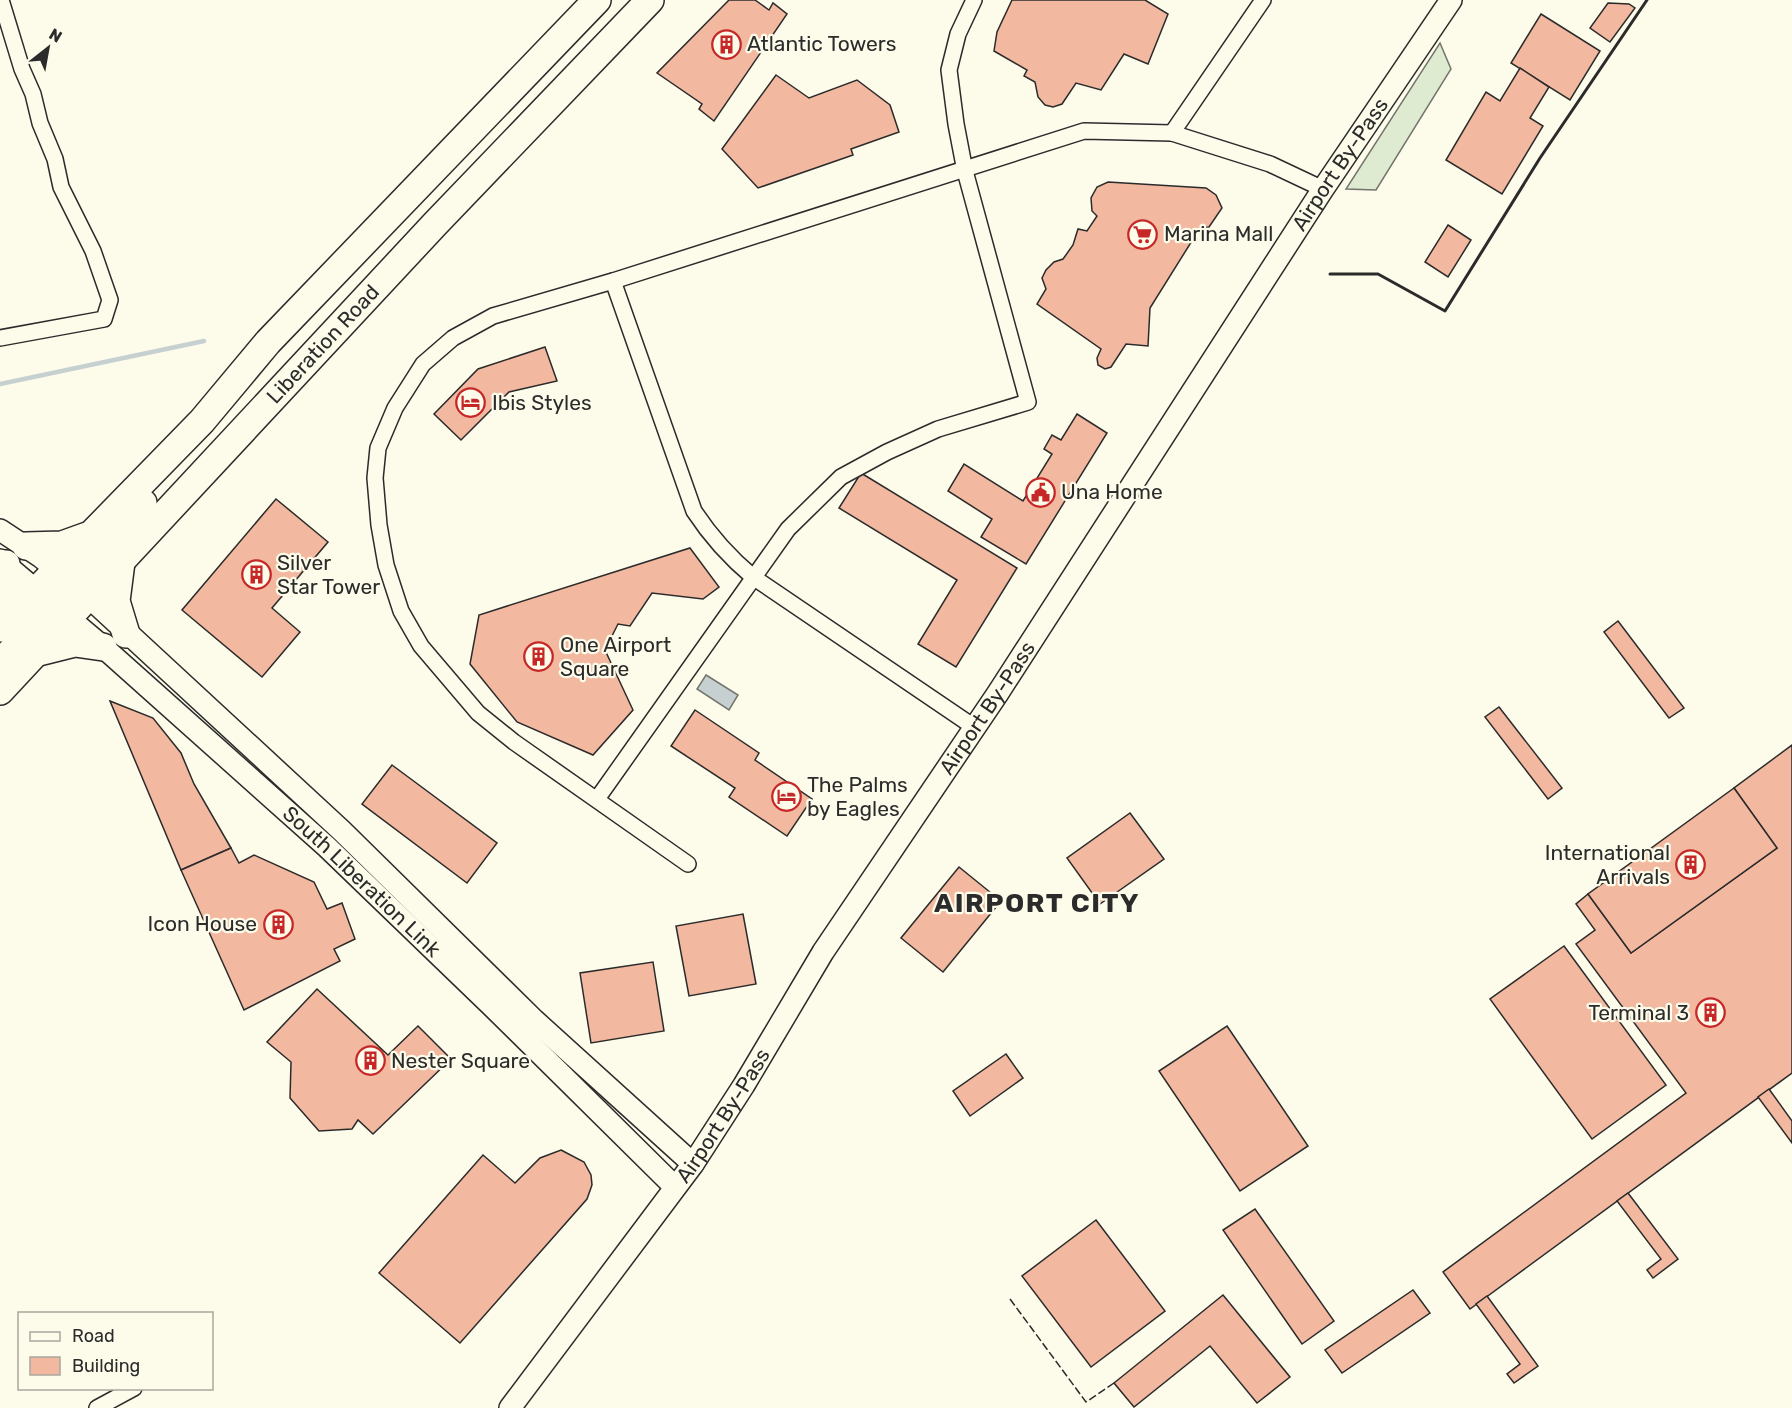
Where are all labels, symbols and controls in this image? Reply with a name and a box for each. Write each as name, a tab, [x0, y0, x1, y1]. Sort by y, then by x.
north arrow	[18, 18, 78, 78]
text: N	[46, 24, 65, 47]
building icon: Atlantic Towers	[710, 28, 742, 60]
place label: Atlantic Towers	[747, 31, 896, 56]
street label: Airport By-Pass	[1286, 93, 1393, 235]
supermarket icon: Marina Mall	[1127, 218, 1159, 250]
place label: Marina Mall	[1164, 221, 1273, 246]
street label: Liberation Road	[261, 279, 384, 409]
hotel icon: Ibis Styles	[455, 387, 487, 419]
place label: Ibis Styles	[492, 390, 592, 415]
public building icon: Una Home	[1024, 476, 1056, 508]
place label: Una Home	[1061, 479, 1163, 504]
place label: Silver Star Tower	[277, 550, 380, 599]
building icon: Silver Star Tower	[240, 559, 272, 591]
place label: One Airport Square	[560, 632, 671, 681]
street label: Airport By-Pass	[934, 636, 1040, 779]
building icon: One Airport Square	[523, 641, 555, 673]
place label: The Palms by Eagles	[807, 772, 908, 821]
hotel icon: The Palms by Eagles	[770, 781, 802, 813]
street label: South Liberation Link	[278, 801, 446, 962]
place label: International Arrivals	[1545, 840, 1670, 889]
building icon: International Arrivals	[1675, 849, 1707, 881]
district label: AIRPORT CITY	[934, 887, 1140, 919]
building icon: Icon House	[262, 908, 294, 940]
place label: Icon House	[148, 911, 257, 936]
building icon: Terminal 3	[1694, 997, 1726, 1029]
place label: Terminal 3	[1588, 1000, 1689, 1025]
street label: Airport By-Pass	[670, 1044, 775, 1187]
building icon: Nester Square	[354, 1045, 386, 1077]
place label: Nester Square	[391, 1048, 530, 1073]
legend	[18, 1312, 213, 1390]
text: Road	[72, 1325, 115, 1347]
text: Building	[72, 1355, 140, 1377]

